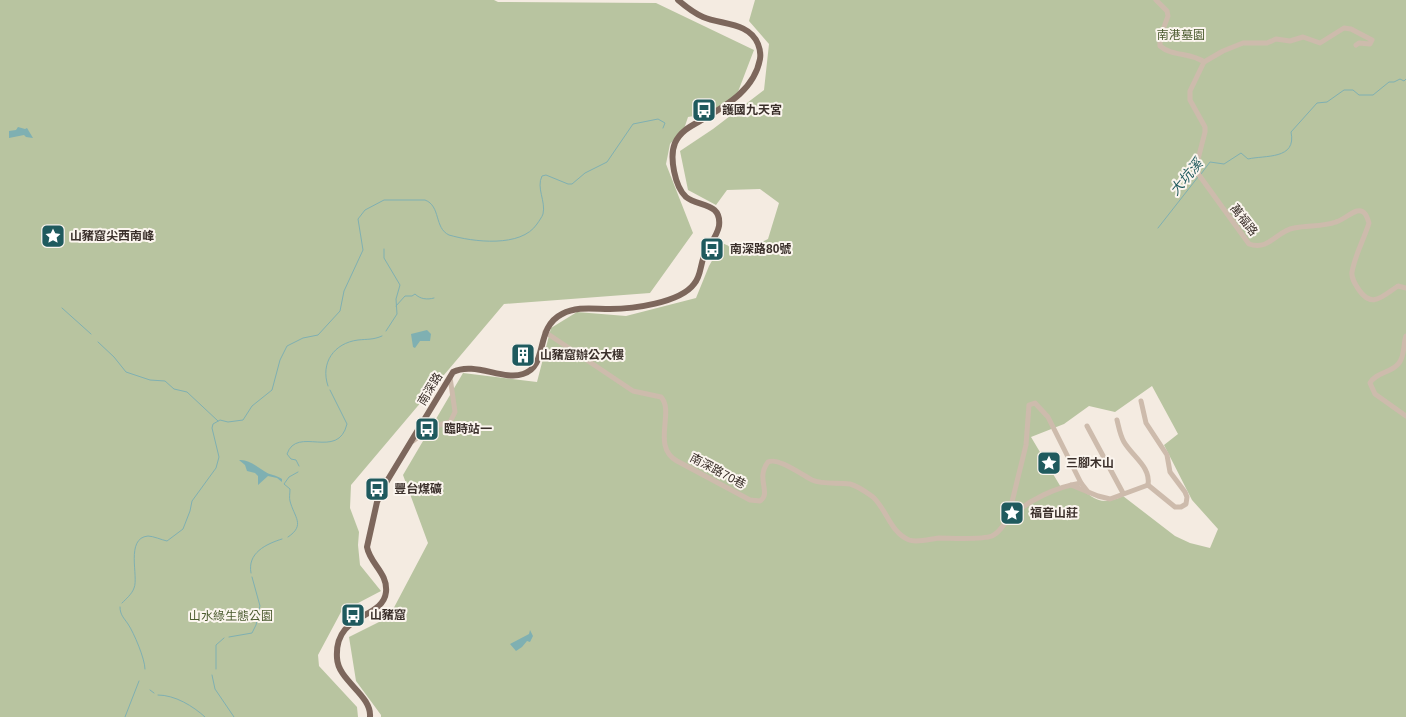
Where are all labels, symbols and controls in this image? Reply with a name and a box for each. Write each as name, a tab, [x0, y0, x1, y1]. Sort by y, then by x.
park label: 南港墓園	[1157, 28, 1205, 42]
bus stop icon: 護國九天宮	[691, 97, 717, 123]
place label: 護國九天宮	[722, 103, 782, 117]
water label: 大坑溪	[1166, 154, 1207, 198]
street label: 萬福路	[1227, 202, 1261, 238]
place icon: 山豬窟尖西南峰	[40, 223, 66, 249]
place label: 山豬窟尖西南峰	[70, 229, 154, 243]
bus stop icon: 南深路80號	[699, 236, 725, 262]
place label: 南深路80號	[730, 242, 791, 256]
building icon: 山豬窟辦公大樓	[510, 342, 536, 368]
place label: 山豬窟辦公大樓	[540, 348, 624, 362]
street label: 南深路	[415, 370, 445, 408]
bus stop icon: 臨時站一	[414, 416, 440, 442]
place label: 臨時站一	[444, 422, 492, 436]
street label: 南深路70巷	[688, 450, 748, 492]
place icon: 三腳木山	[1036, 450, 1062, 476]
place label: 三腳木山	[1066, 456, 1114, 470]
bus stop icon: 豐台煤礦	[364, 476, 390, 502]
place label: 豐台煤礦	[394, 482, 442, 496]
place icon: 福音山莊	[999, 500, 1025, 526]
place label: 福音山莊	[1030, 506, 1078, 520]
bus stop icon: 山豬窟	[340, 602, 366, 628]
place label: 山豬窟	[370, 608, 406, 622]
park label: 山水綠生態公園	[189, 609, 273, 623]

